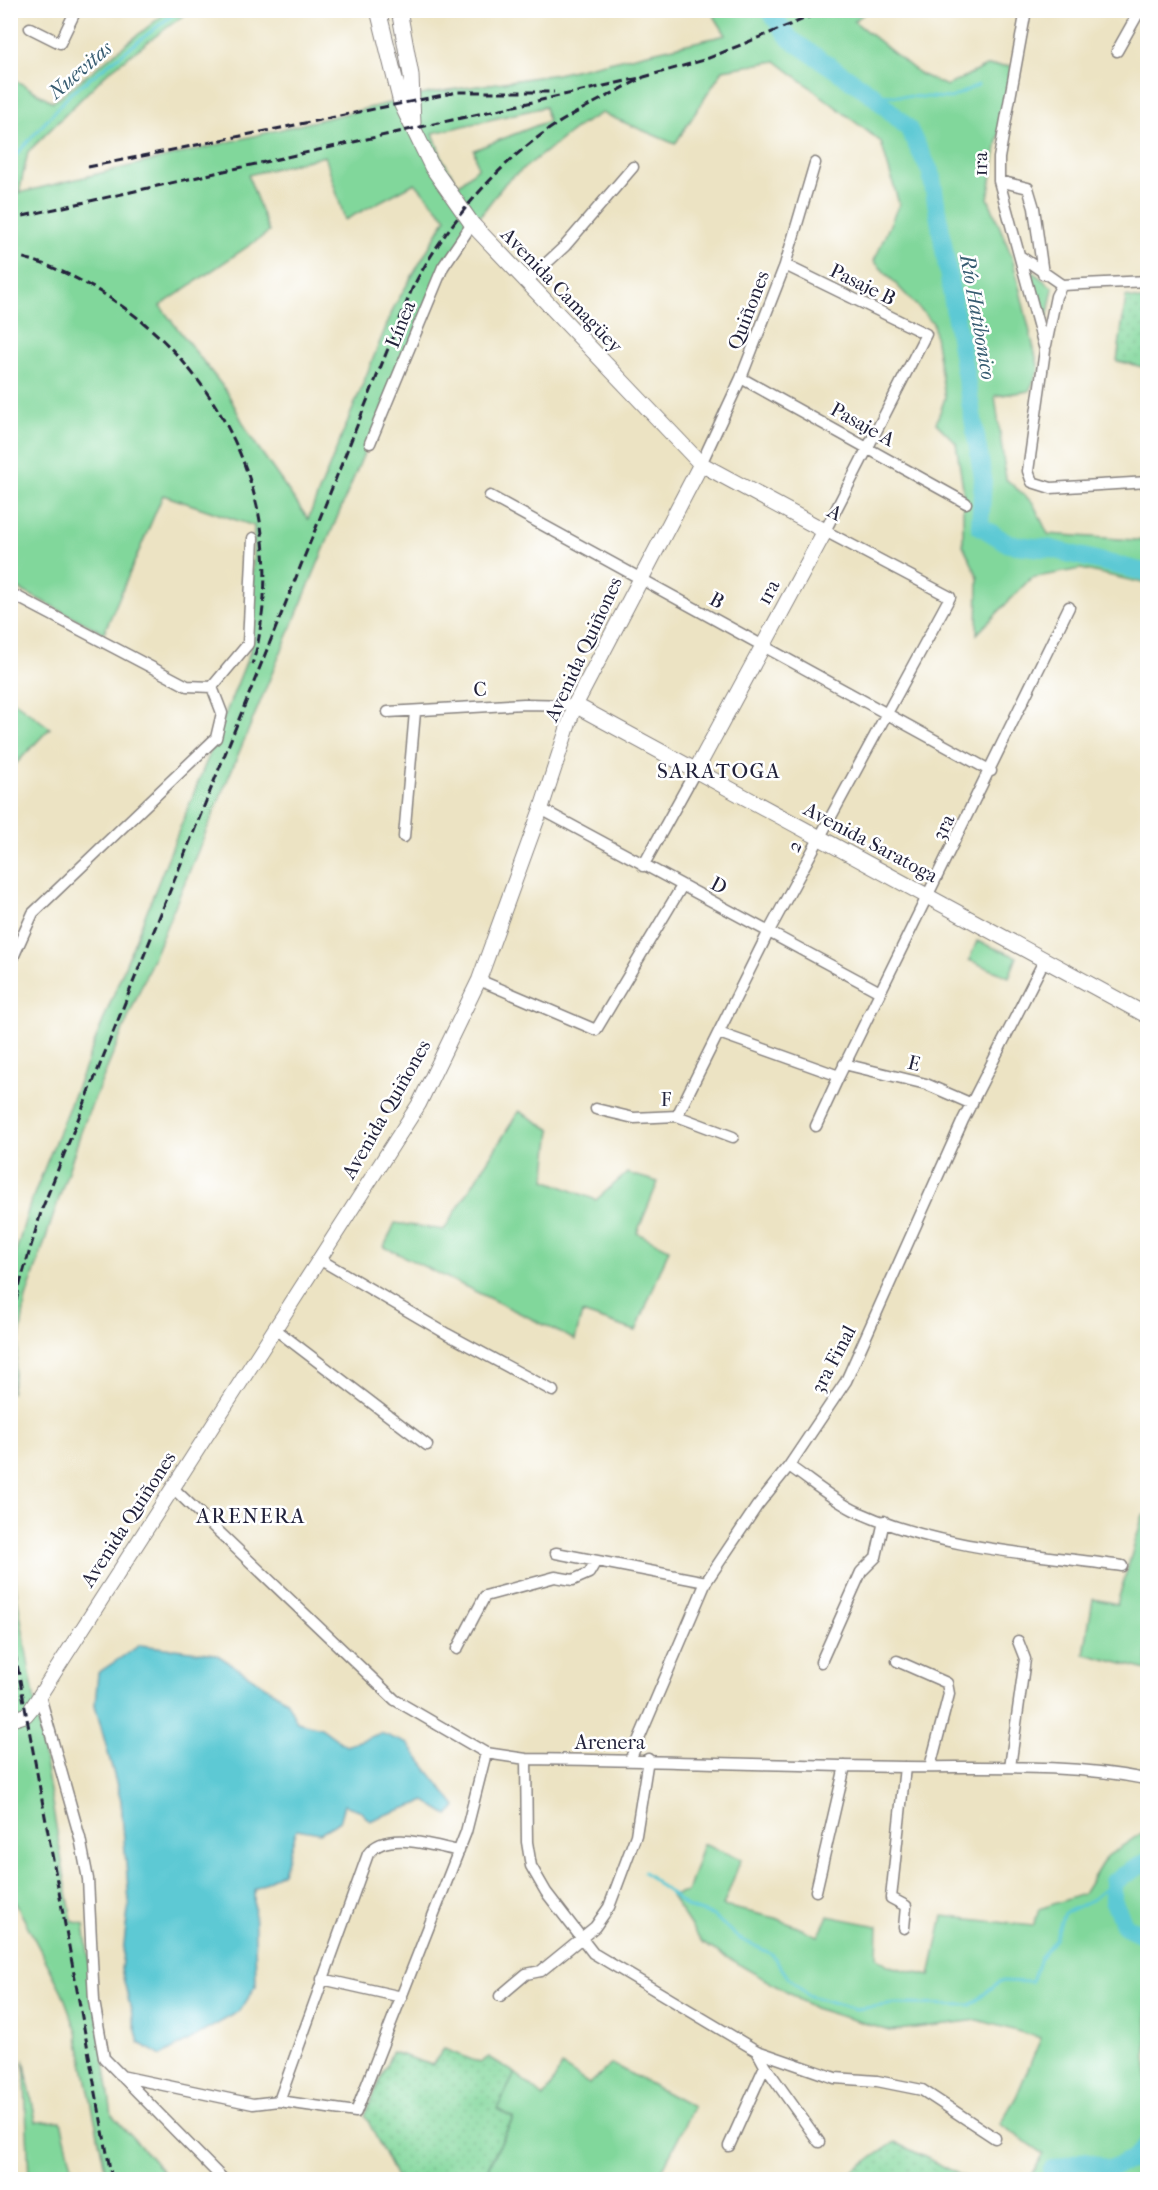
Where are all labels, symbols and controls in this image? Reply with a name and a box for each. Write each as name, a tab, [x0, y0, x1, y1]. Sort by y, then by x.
water label: Nuevitas	[43, 36, 117, 105]
street label: 1ra	[969, 151, 992, 177]
street label: Avenida Camagüey	[495, 222, 628, 359]
water label: Río Hatibonico	[955, 250, 1001, 382]
street label: Pasaje B	[826, 259, 899, 310]
street label: Quiñones	[723, 267, 774, 353]
street label: Línea	[381, 297, 421, 351]
street label: Pasaje A	[827, 397, 900, 452]
street label: A	[823, 499, 847, 526]
street label: Avenida Quiñones	[539, 573, 627, 726]
street label: 1ra	[752, 575, 785, 609]
street label: B	[705, 587, 728, 614]
street label: C	[472, 677, 488, 702]
district label: SARATOGA	[657, 759, 781, 783]
street label: Avenida Saratoga	[799, 797, 942, 888]
street label: 3ra	[927, 810, 960, 844]
street label: 2	[782, 836, 807, 856]
street label: D	[707, 872, 731, 899]
street label: Avenida Quiñones	[337, 1036, 436, 1184]
street label: E	[905, 1051, 923, 1076]
street label: F	[660, 1088, 672, 1111]
street label: 3ra Final	[806, 1321, 861, 1397]
street label: Avenida Quiñones	[76, 1447, 181, 1592]
district label: ARENERA	[195, 1504, 306, 1528]
street label: Arenera	[574, 1731, 646, 1754]

